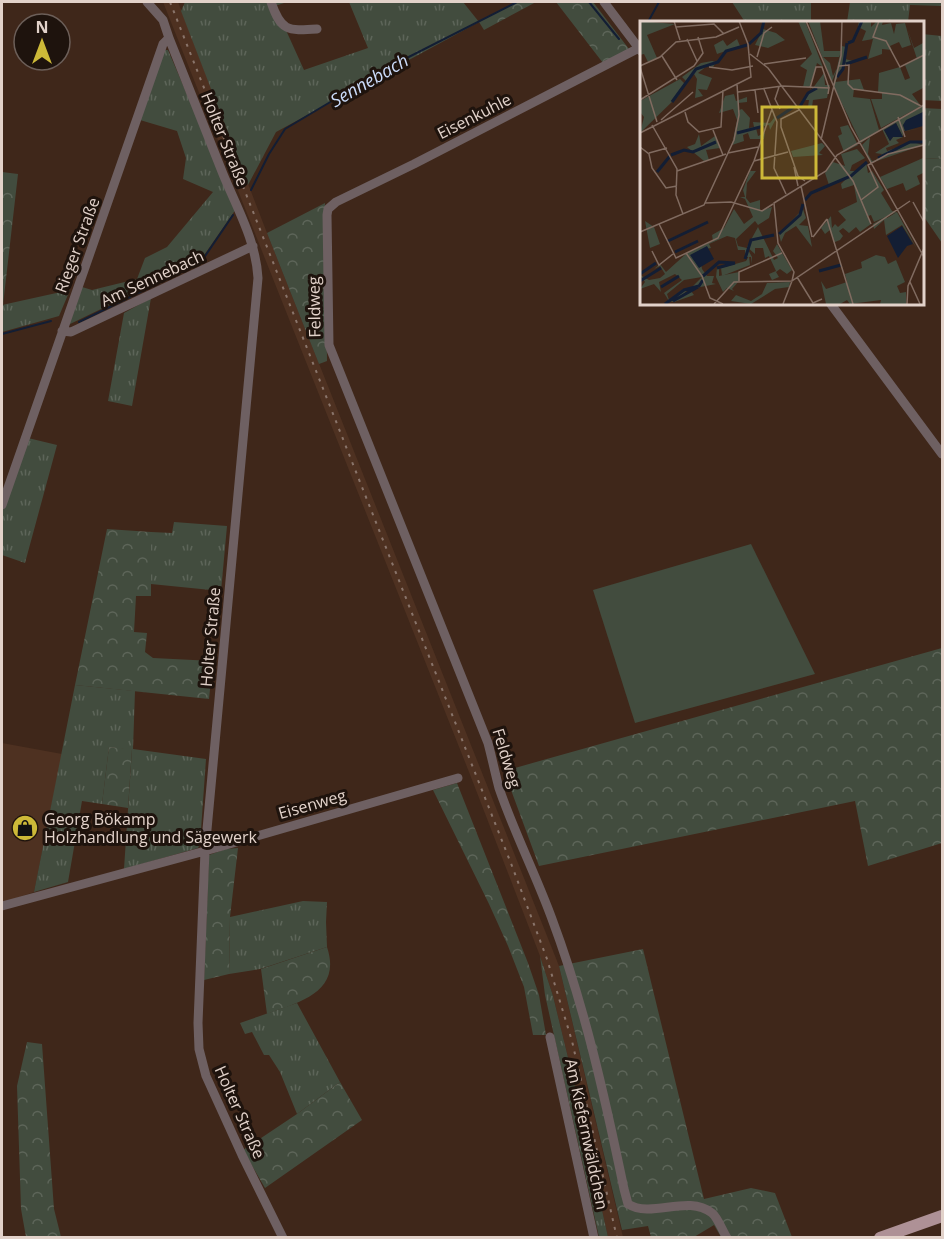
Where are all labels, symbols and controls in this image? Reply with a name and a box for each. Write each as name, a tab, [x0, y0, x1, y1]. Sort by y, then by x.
north arrow	[12, 12, 72, 72]
text: N	[35, 16, 49, 38]
inset map	[640, 21, 923, 304]
water label: Sennebach	[325, 48, 413, 112]
street label: Eisenkuhle	[433, 88, 515, 144]
street label: Holter Straße	[196, 89, 254, 189]
street label: Rieger Straße	[50, 194, 104, 296]
street label: Am Sennebach	[97, 244, 207, 312]
street label: Feldweg	[302, 276, 326, 338]
street label: Holter Straße	[195, 586, 225, 688]
street label: Feldweg	[488, 726, 527, 791]
street label: Eisenweg	[276, 784, 349, 824]
place label: Georg Bökamp Holzhandlung und Sägewerk	[44, 808, 258, 848]
shop icon: Georg Bökamp Holzhandlung und Sägewerk	[10, 813, 40, 843]
street label: Am Kiefernwäldchen	[560, 1056, 614, 1212]
street label: Holter Straße	[210, 1062, 270, 1162]

